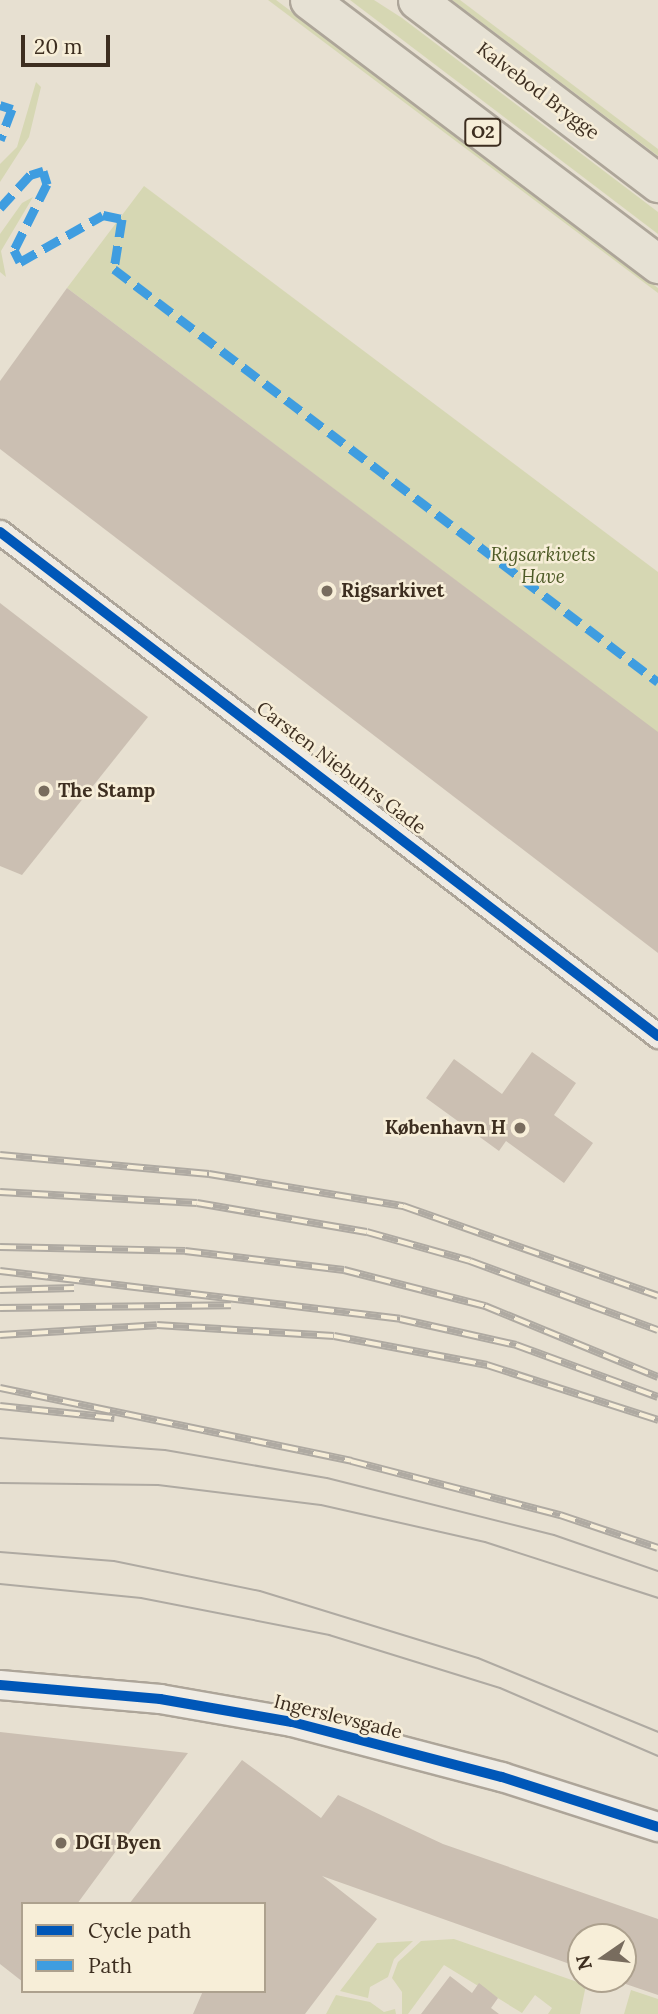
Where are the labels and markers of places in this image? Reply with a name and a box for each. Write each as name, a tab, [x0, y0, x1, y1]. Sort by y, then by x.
place label: Rigsarkivet	[341, 580, 444, 602]
marker: Rigsarkivet	[319, 583, 335, 599]
place label: The Stamp	[58, 780, 155, 802]
marker: The Stamp	[36, 783, 52, 799]
place label: København H	[385, 1117, 506, 1139]
marker: København H	[512, 1120, 528, 1136]
place label: DGI Byen	[75, 1832, 161, 1854]
marker: DGI Byen	[53, 1835, 69, 1851]

